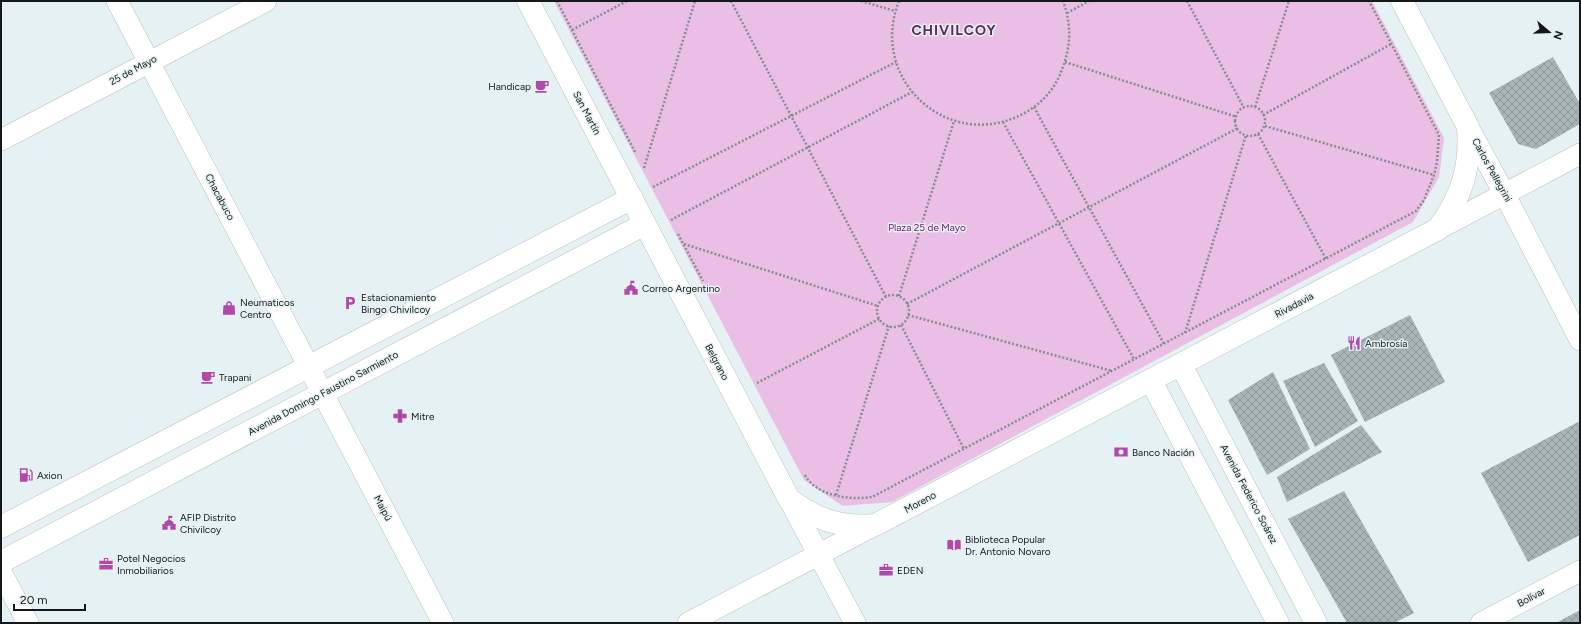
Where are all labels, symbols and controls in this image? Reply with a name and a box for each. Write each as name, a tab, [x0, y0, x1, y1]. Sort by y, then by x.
north arrow	[1529, 12, 1569, 52]
district label: CHIVILCOY	[911, 22, 997, 39]
text: N	[1550, 29, 1566, 41]
street label: 25 de Mayo	[107, 52, 159, 88]
cafe icon: Handicap	[534, 78, 550, 94]
place label: Handicap	[488, 80, 531, 93]
street label: San Martín	[570, 89, 604, 138]
street label: Carlos Pellegrini	[1469, 136, 1515, 204]
street label: Chacabuco	[202, 171, 238, 223]
park label: Plaza 25 de Mayo	[888, 221, 966, 234]
public building icon: Correo Argentino	[623, 280, 639, 296]
place label: Correo Argentino	[642, 282, 720, 295]
street label: Rivadavia	[1272, 289, 1316, 321]
place label: Estacionamiento Bingo Chivilcoy	[361, 291, 436, 316]
parking icon: Estacionamiento Bingo Chivilcoy	[342, 295, 358, 311]
place label: Neumaticos Centro	[240, 296, 295, 321]
shop icon: Neumaticos Centro	[221, 300, 237, 316]
restaurant icon: Ambrosía	[1346, 335, 1362, 351]
place label: Ambrosía	[1365, 337, 1407, 350]
street label: Belgrano	[702, 342, 732, 383]
street label: Avenida Domingo Faustino Sarmiento	[246, 348, 401, 438]
cafe icon: Trapani	[200, 369, 216, 385]
place label: Trapani	[219, 371, 251, 384]
pharmacy icon: Mitre	[392, 408, 408, 424]
place label: Mitre	[411, 410, 435, 423]
street label: Avenida Federico Soárez	[1217, 442, 1281, 546]
bank icon: Banco Nación	[1113, 444, 1129, 460]
place label: Banco Nación	[1132, 446, 1195, 459]
fuel station icon: Axion	[18, 467, 34, 483]
place label: Axion	[37, 469, 63, 482]
street label: Moreno	[902, 488, 938, 516]
street label: Maipú	[371, 493, 395, 523]
place label: AFIP Distrito Chivilcoy	[180, 511, 236, 536]
public building icon: AFIP Distrito Chivilcoy	[161, 515, 177, 531]
place label: Biblioteca Popular Dr. Antonio Novaro	[965, 533, 1051, 558]
library icon: Biblioteca Popular Dr. Antonio Novaro	[946, 537, 962, 553]
place label: Potel Negocios Inmobiliarios	[117, 552, 186, 577]
office icon: Potel Negocios Inmobiliarios	[98, 556, 114, 572]
office icon: EDEN	[878, 562, 894, 578]
place label: EDEN	[897, 564, 923, 577]
street label: Bolívar	[1515, 584, 1548, 610]
scale bar	[14, 586, 85, 612]
text: 20 m	[20, 593, 48, 607]

